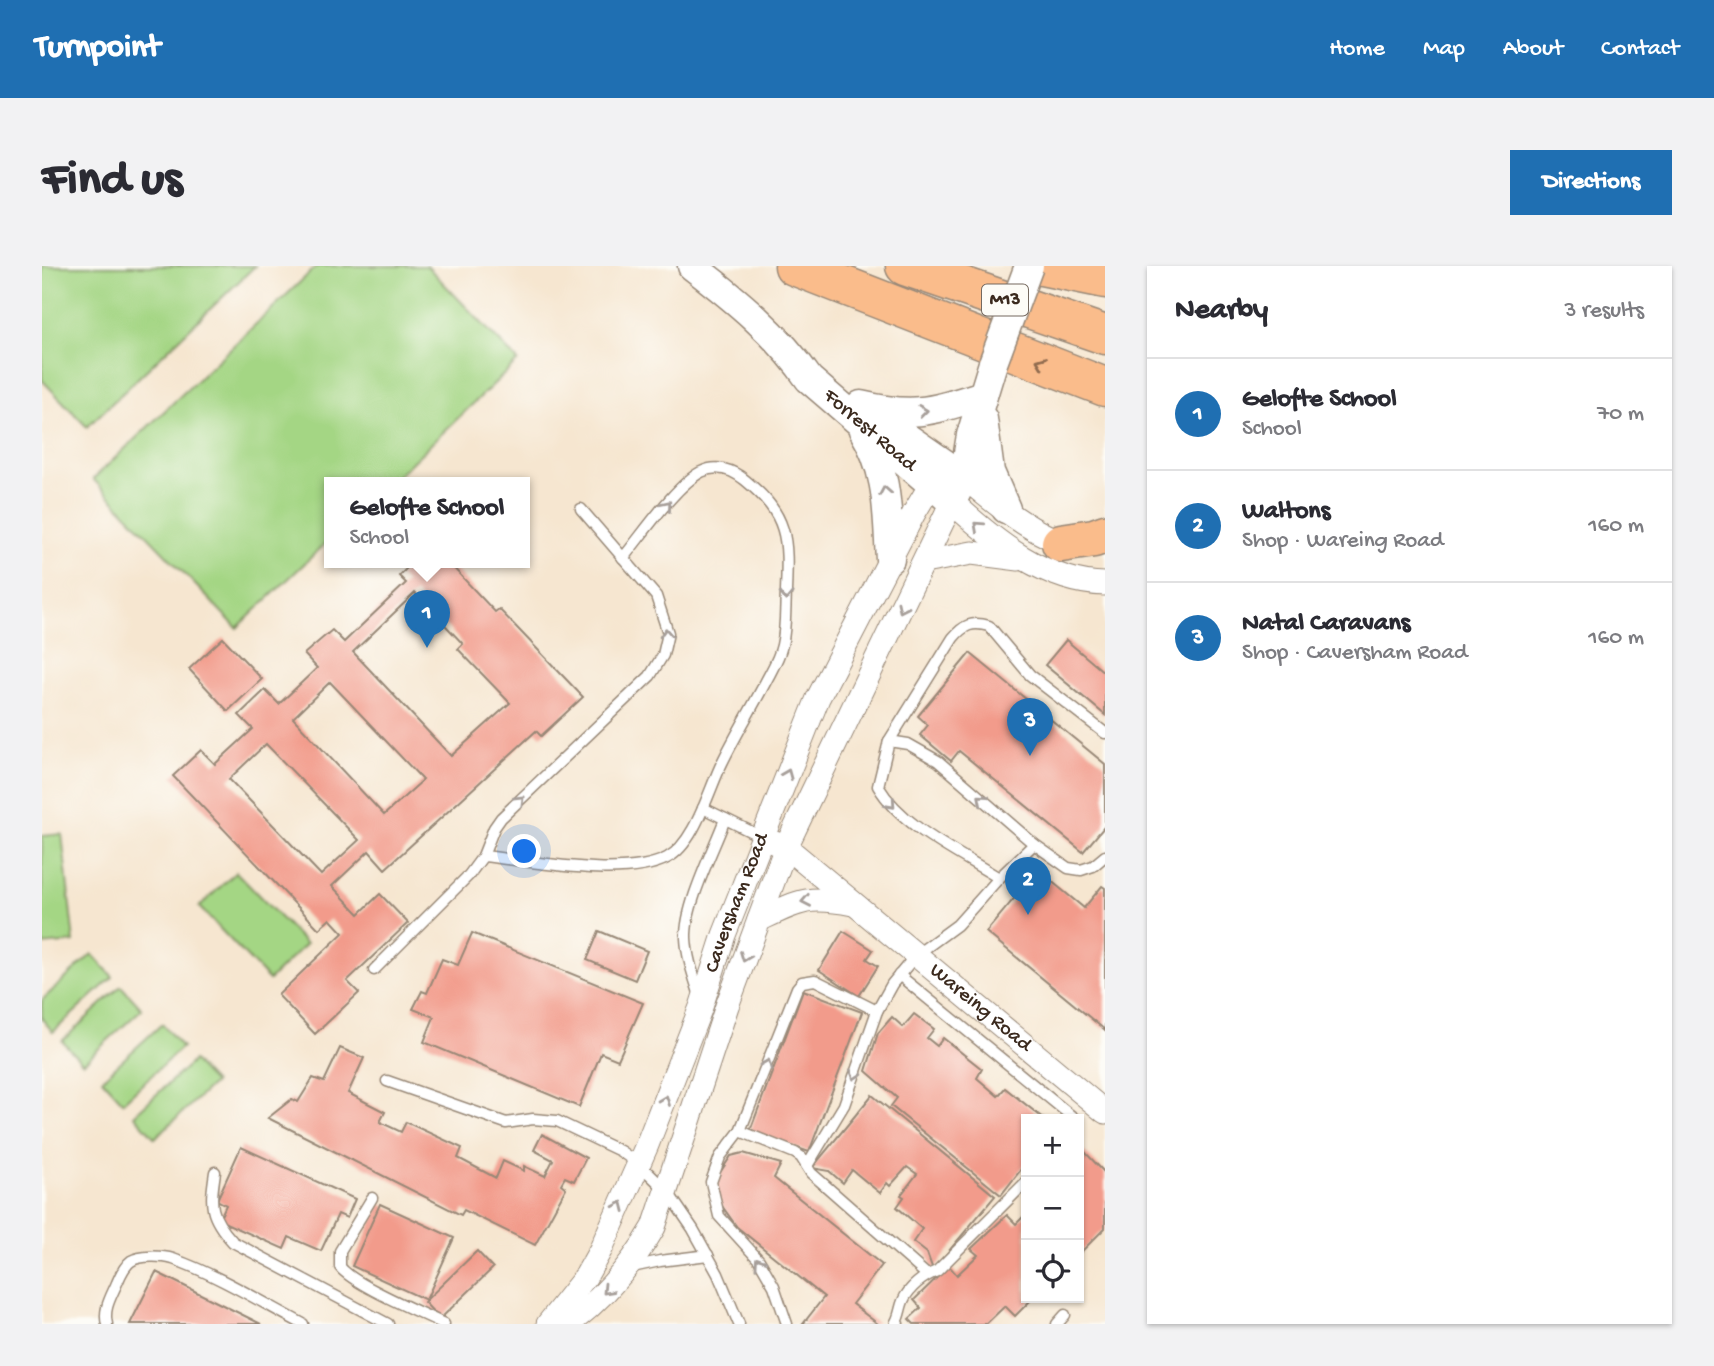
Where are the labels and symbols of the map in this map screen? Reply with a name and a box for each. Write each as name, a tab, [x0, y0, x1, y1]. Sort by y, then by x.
road number: M13	[982, 284, 1028, 316]
one-way arrow	[1036, 357, 1048, 371]
street label: Forrest Road	[817, 383, 922, 479]
one-way arrow	[917, 404, 928, 419]
one-way arrow	[879, 485, 894, 497]
one-way arrow	[659, 501, 671, 514]
one-way arrow	[973, 522, 986, 535]
pin: 1	[404, 590, 450, 648]
one-way arrow	[779, 591, 794, 602]
one-way arrow	[897, 601, 911, 613]
one-way arrow	[658, 627, 673, 638]
pin: 3	[1007, 698, 1053, 756]
one-way arrow	[779, 769, 793, 781]
one-way arrow	[883, 795, 895, 808]
one-way arrow	[977, 795, 990, 807]
one-way arrow	[512, 796, 525, 809]
street label: Caversham Road	[700, 828, 776, 976]
your location	[507, 834, 541, 868]
pin: 2	[1005, 857, 1051, 915]
one-way arrow	[800, 893, 812, 908]
one-way arrow	[740, 951, 754, 963]
street label: Wareing Road	[924, 959, 1038, 1059]
one-way arrow	[758, 1059, 772, 1071]
one-way arrow	[849, 1069, 863, 1081]
one-way arrow	[656, 1095, 670, 1107]
one-way arrow	[612, 1201, 626, 1213]
one-way arrow	[755, 1257, 767, 1270]
one-way arrow	[602, 1282, 615, 1295]

